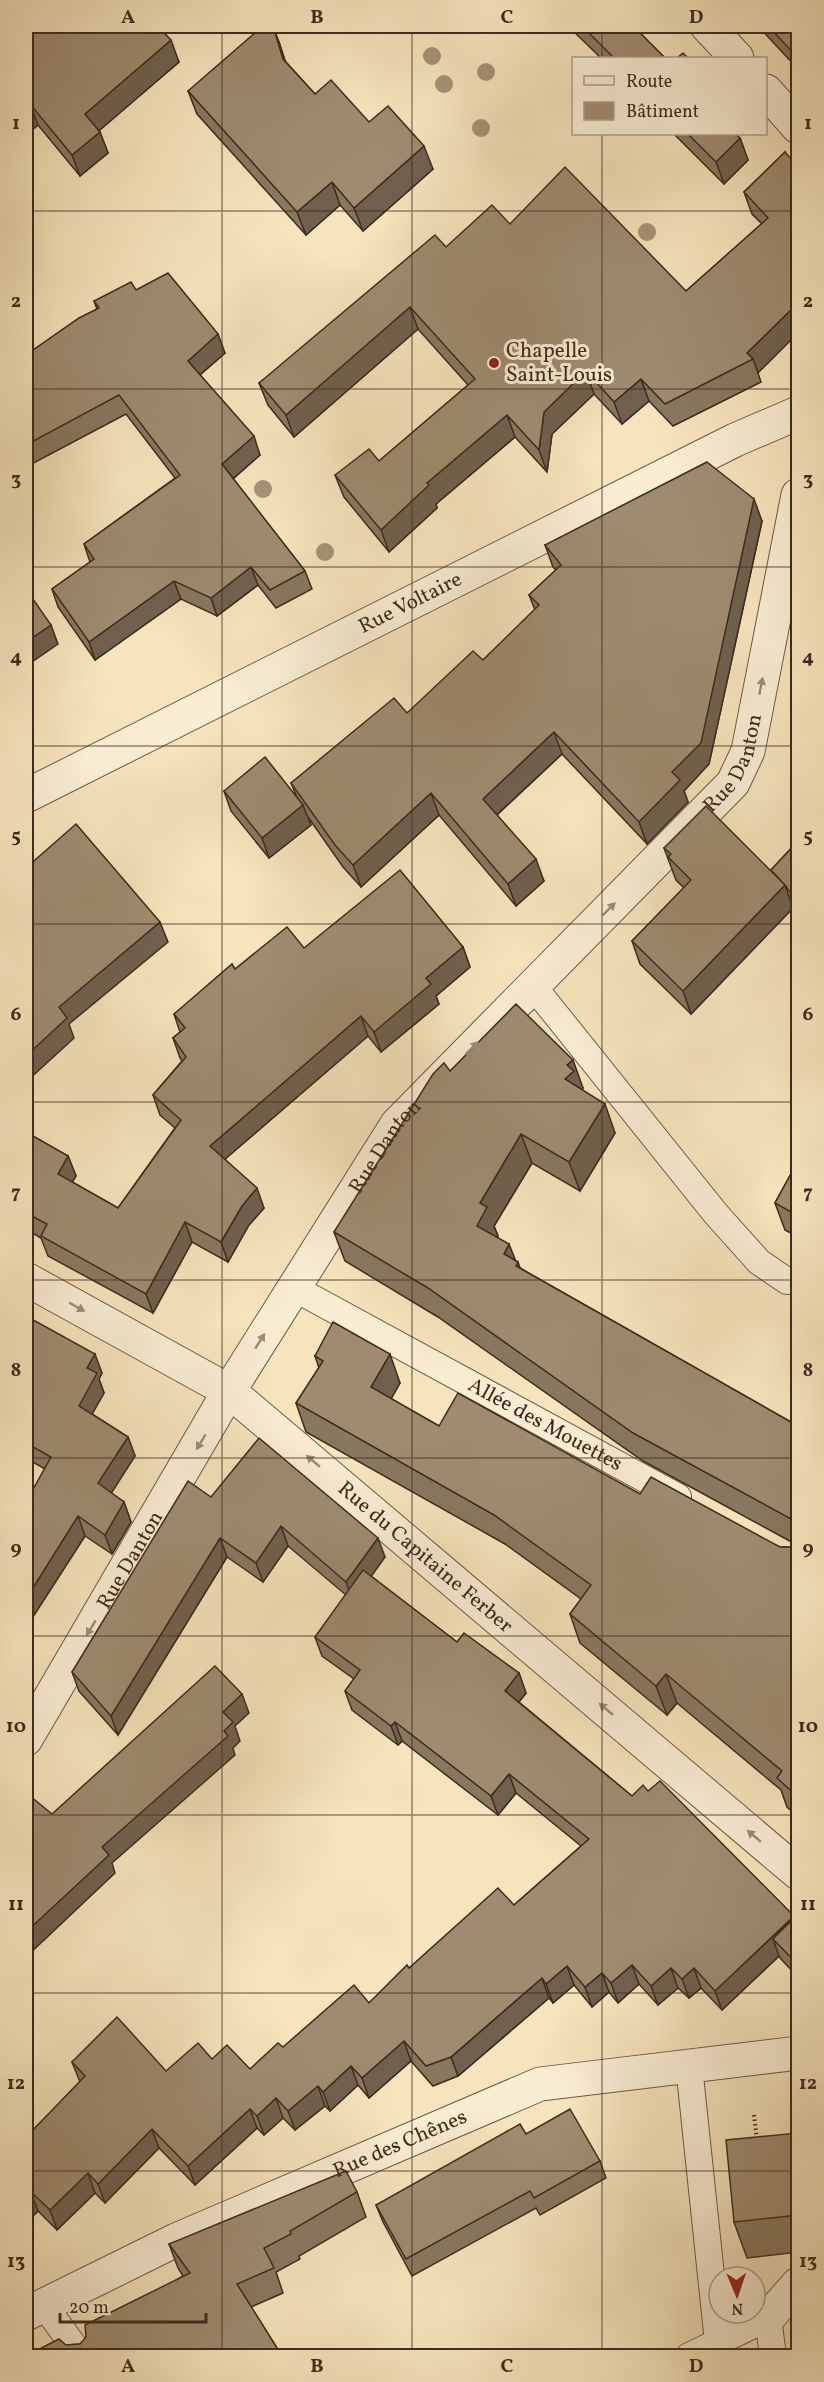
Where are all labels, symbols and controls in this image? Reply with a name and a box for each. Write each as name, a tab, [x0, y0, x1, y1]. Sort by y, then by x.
text: A	[121, 4, 135, 32]
text: B	[310, 4, 324, 32]
text: C	[501, 4, 514, 32]
text: D	[689, 4, 703, 32]
legend	[572, 57, 767, 135]
text: Route	[626, 70, 672, 95]
text: Bâtiment	[626, 100, 699, 125]
text: 1	[12, 110, 20, 138]
text: 1	[804, 110, 812, 138]
text: 2	[11, 288, 21, 316]
text: 2	[803, 288, 813, 316]
place label: Chapelle Saint-Louis	[506, 337, 612, 390]
marker: Chapelle Saint-Louis	[487, 356, 501, 370]
text: 3	[11, 466, 21, 494]
text: 3	[803, 466, 813, 494]
street label: Rue Voltaire	[354, 565, 467, 641]
text: 4	[10, 644, 22, 672]
text: 4	[802, 644, 814, 672]
one-way arrow	[757, 676, 766, 695]
street label: Rue Danton	[697, 711, 769, 819]
text: 5	[11, 823, 21, 851]
text: 5	[803, 823, 813, 851]
one-way arrow	[601, 903, 615, 917]
text: 6	[11, 1001, 22, 1029]
text: 6	[803, 1001, 814, 1029]
one-way arrow	[465, 1041, 479, 1056]
street label: Rue Danton	[342, 1093, 428, 1200]
text: 7	[11, 1179, 21, 1207]
text: 7	[803, 1179, 813, 1207]
one-way arrow	[69, 1302, 86, 1312]
one-way arrow	[255, 1333, 266, 1349]
text: 8	[11, 1357, 21, 1385]
text: 8	[803, 1357, 813, 1385]
street label: Allée des Mouettes	[463, 1371, 628, 1479]
one-way arrow	[196, 1434, 206, 1451]
one-way arrow	[305, 1454, 321, 1467]
street label: Rue du Capitaine Ferber	[331, 1475, 519, 1640]
street label: Rue Danton	[90, 1506, 170, 1615]
text: 9	[10, 1535, 22, 1563]
text: 9	[802, 1535, 814, 1563]
one-way arrow	[86, 1620, 97, 1636]
one-way arrow	[599, 1703, 614, 1716]
text: 10	[6, 1713, 26, 1741]
text: 10	[798, 1713, 818, 1741]
one-way arrow	[746, 1829, 762, 1842]
text: 11	[8, 1891, 24, 1919]
text: 11	[800, 1891, 816, 1919]
text: 12	[7, 2070, 25, 2098]
text: 12	[799, 2070, 817, 2098]
street label: Rue des Chênes	[329, 2102, 472, 2186]
text: 13	[7, 2248, 25, 2276]
text: 13	[799, 2248, 817, 2276]
north arrow	[707, 2265, 767, 2325]
scale bar	[60, 2286, 206, 2324]
text: 20 m	[69, 2296, 109, 2321]
text: N	[731, 2297, 744, 2319]
text: A	[121, 2353, 135, 2381]
text: B	[310, 2353, 324, 2381]
text: C	[501, 2353, 514, 2381]
text: D	[689, 2353, 703, 2381]

